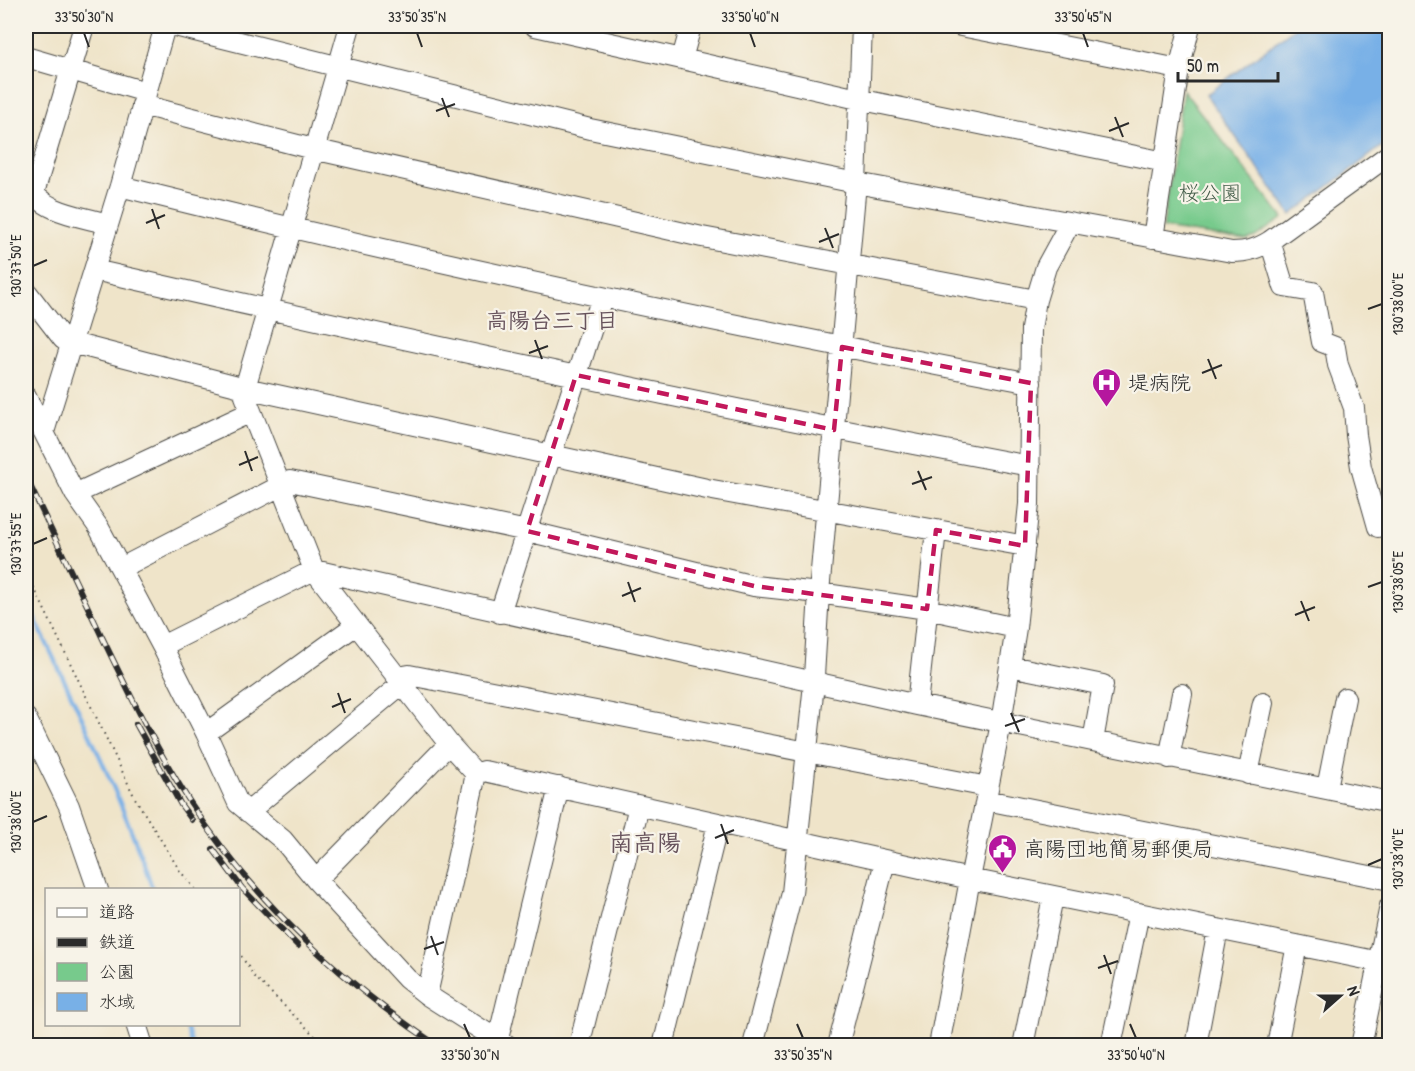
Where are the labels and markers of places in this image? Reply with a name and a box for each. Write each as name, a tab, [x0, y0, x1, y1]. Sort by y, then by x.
hospital icon: 堤病院	[1091, 366, 1123, 408]
place label: 堤病院	[1128, 368, 1191, 397]
public building icon: 高陽団地簡易郵便局	[987, 832, 1019, 874]
place label: 高陽団地簡易郵便局	[1024, 834, 1213, 863]

